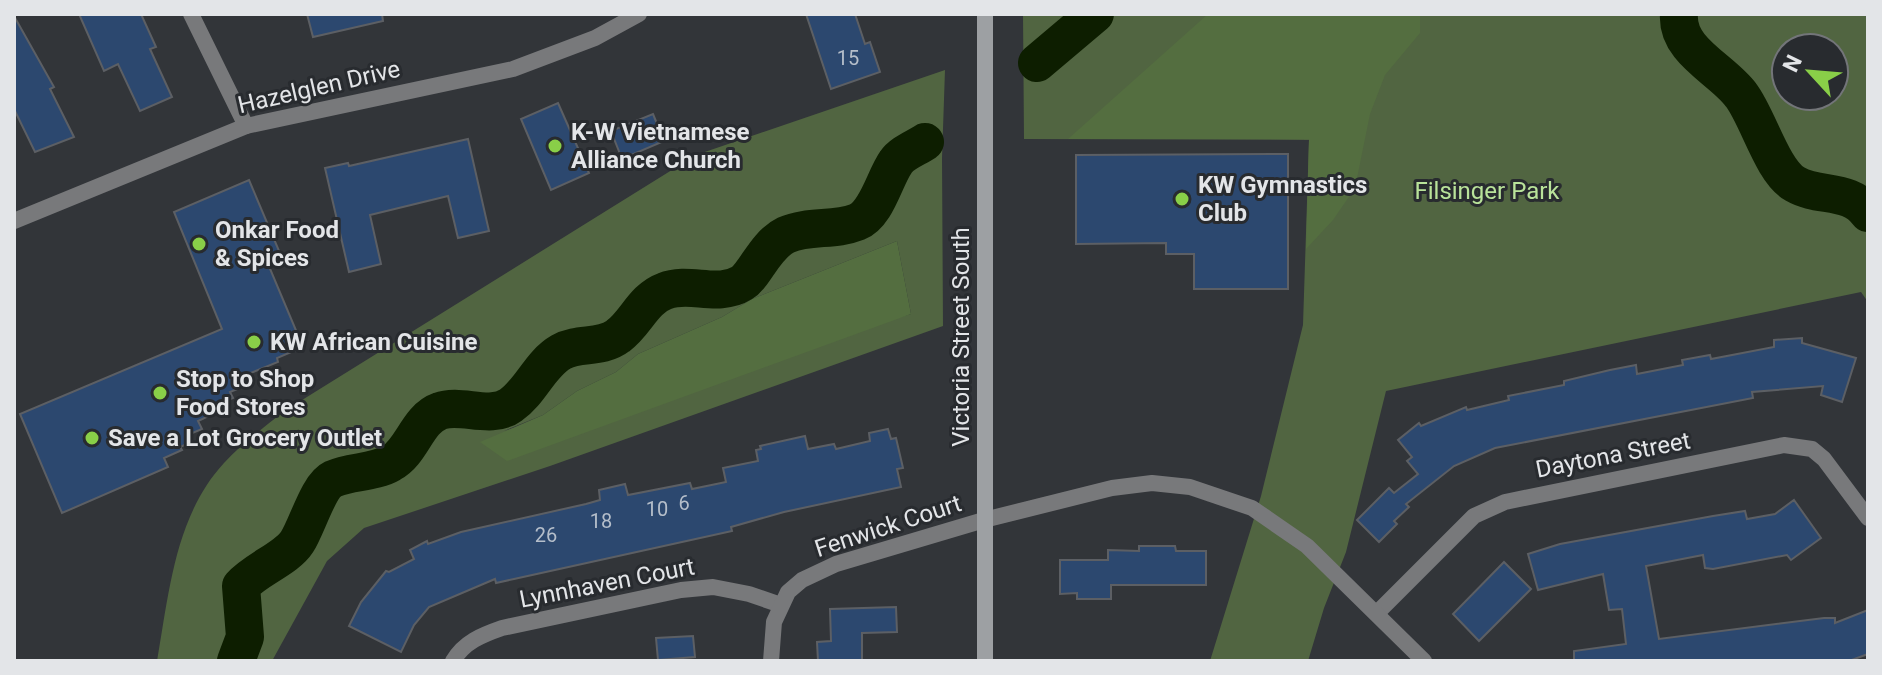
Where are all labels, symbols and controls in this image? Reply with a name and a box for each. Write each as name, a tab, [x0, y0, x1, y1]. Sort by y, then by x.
north arrow	[1770, 32, 1850, 112]
house number: 15	[837, 46, 859, 70]
text: N	[1778, 51, 1807, 76]
street label: Hazelglen Drive	[235, 55, 403, 119]
place label: K-W Vietnamese Alliance Church	[571, 118, 750, 174]
marker: K-W Vietnamese Alliance Church	[546, 137, 564, 155]
place label: KW Gymnastics Club	[1198, 171, 1367, 227]
park label: Filsinger Park	[1414, 177, 1560, 205]
marker: KW Gymnastics Club	[1173, 190, 1191, 208]
place label: Onkar Food & Spices	[215, 216, 339, 272]
street label: Victoria Street South	[947, 227, 975, 447]
marker: Onkar Food & Spices	[190, 235, 208, 253]
place label: KW African Cuisine	[270, 328, 477, 356]
marker: KW African Cuisine	[245, 333, 263, 351]
place label: Stop to Shop Food Stores	[176, 365, 314, 421]
marker: Stop to Shop Food Stores	[151, 384, 169, 402]
place label: Save a Lot Grocery Outlet	[108, 424, 382, 452]
street label: Daytona Street	[1533, 426, 1693, 484]
marker: Save a Lot Grocery Outlet	[83, 429, 101, 447]
street label: Fenwick Court	[811, 489, 965, 563]
house number: 6	[678, 491, 690, 515]
house number: 10	[646, 497, 668, 521]
house number: 18	[590, 509, 612, 533]
house number: 26	[535, 523, 557, 547]
street label: Lynnhaven Court	[517, 552, 697, 614]

